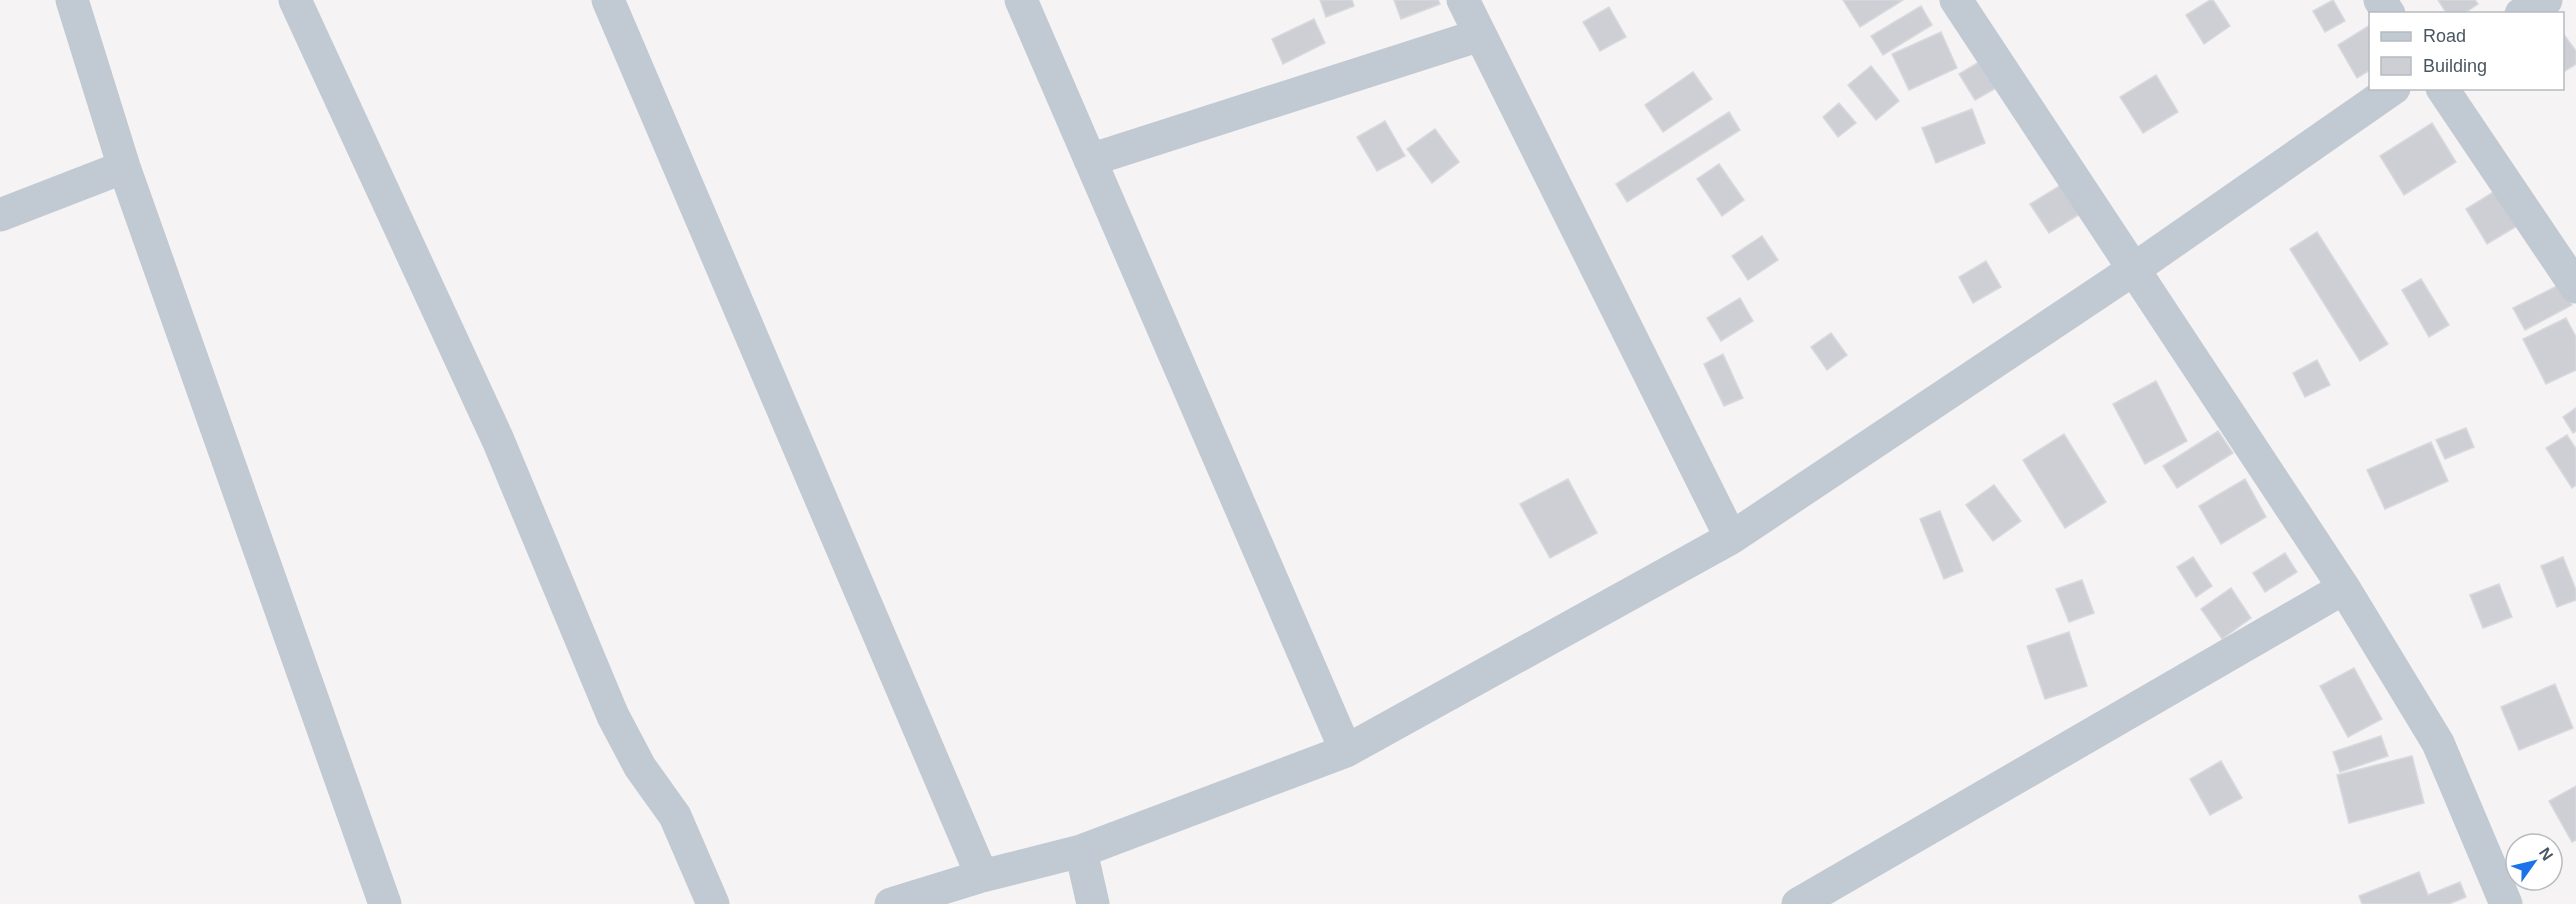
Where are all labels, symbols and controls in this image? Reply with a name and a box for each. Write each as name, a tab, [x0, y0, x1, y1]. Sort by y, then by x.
legend	[2369, 12, 2564, 90]
text: Road	[2423, 26, 2466, 46]
text: Building	[2423, 56, 2487, 76]
north arrow	[2504, 832, 2564, 892]
text: N	[2536, 844, 2556, 863]

